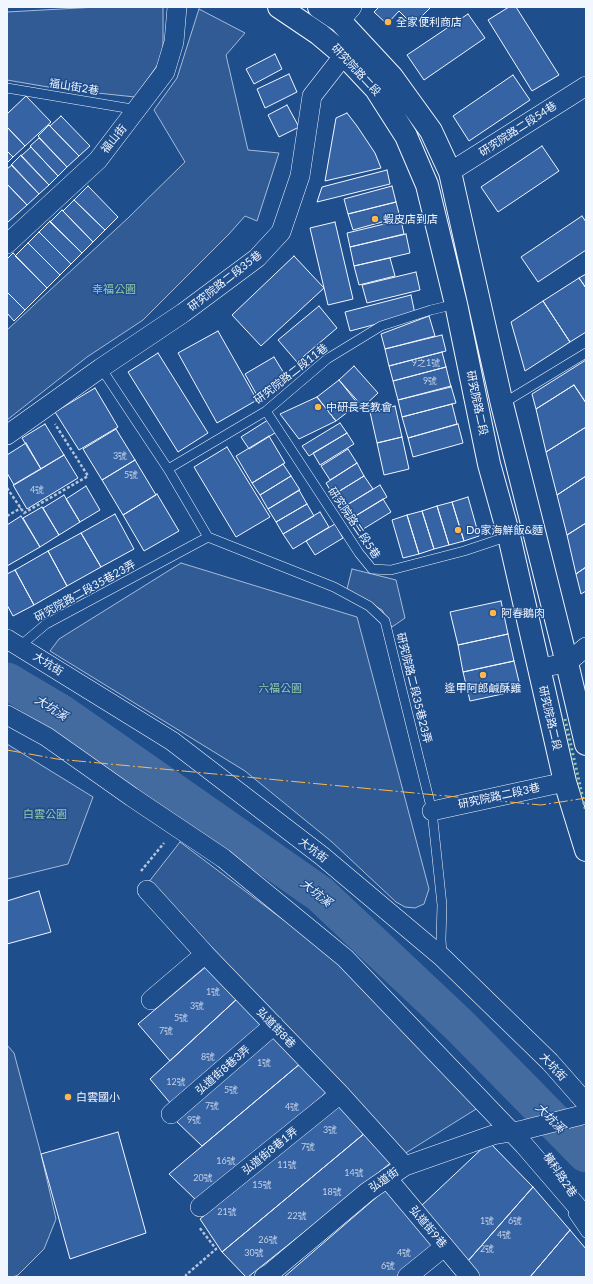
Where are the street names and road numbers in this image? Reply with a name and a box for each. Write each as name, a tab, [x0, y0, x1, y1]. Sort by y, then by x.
street label: 研究院路二段	[329, 41, 383, 99]
street label: 福山街2巷	[48, 77, 100, 97]
street label: 研究院路二段54巷	[477, 99, 559, 159]
street label: 福山街	[98, 122, 130, 156]
street label: 研究院路二段35巷	[186, 248, 264, 314]
street label: 研究院路二段11巷	[252, 341, 330, 407]
street label: 研究院路二段	[464, 369, 490, 437]
street label: 研究院路二段5巷	[325, 485, 383, 561]
street label: 研究院路二段35巷23弄	[32, 558, 138, 624]
street label: 研究院路二段35巷23弄	[394, 631, 434, 745]
street label: 大坑街	[31, 650, 65, 678]
street label: 研究院路二段	[536, 684, 564, 752]
street label: 研究院路二段3巷	[457, 781, 541, 811]
street label: 大坑街	[296, 835, 330, 865]
street label: 弘道街8巷	[254, 1005, 298, 1051]
street label: 弘道街8巷3弄	[193, 1043, 253, 1097]
street label: 大坑街	[537, 1050, 569, 1084]
street label: 弘道街8巷1弄	[240, 1125, 300, 1177]
street label: 橫科路2巷	[540, 1150, 580, 1200]
street label: 弘道街	[367, 1165, 401, 1195]
street label: 弘道街9巷	[407, 1203, 449, 1251]

